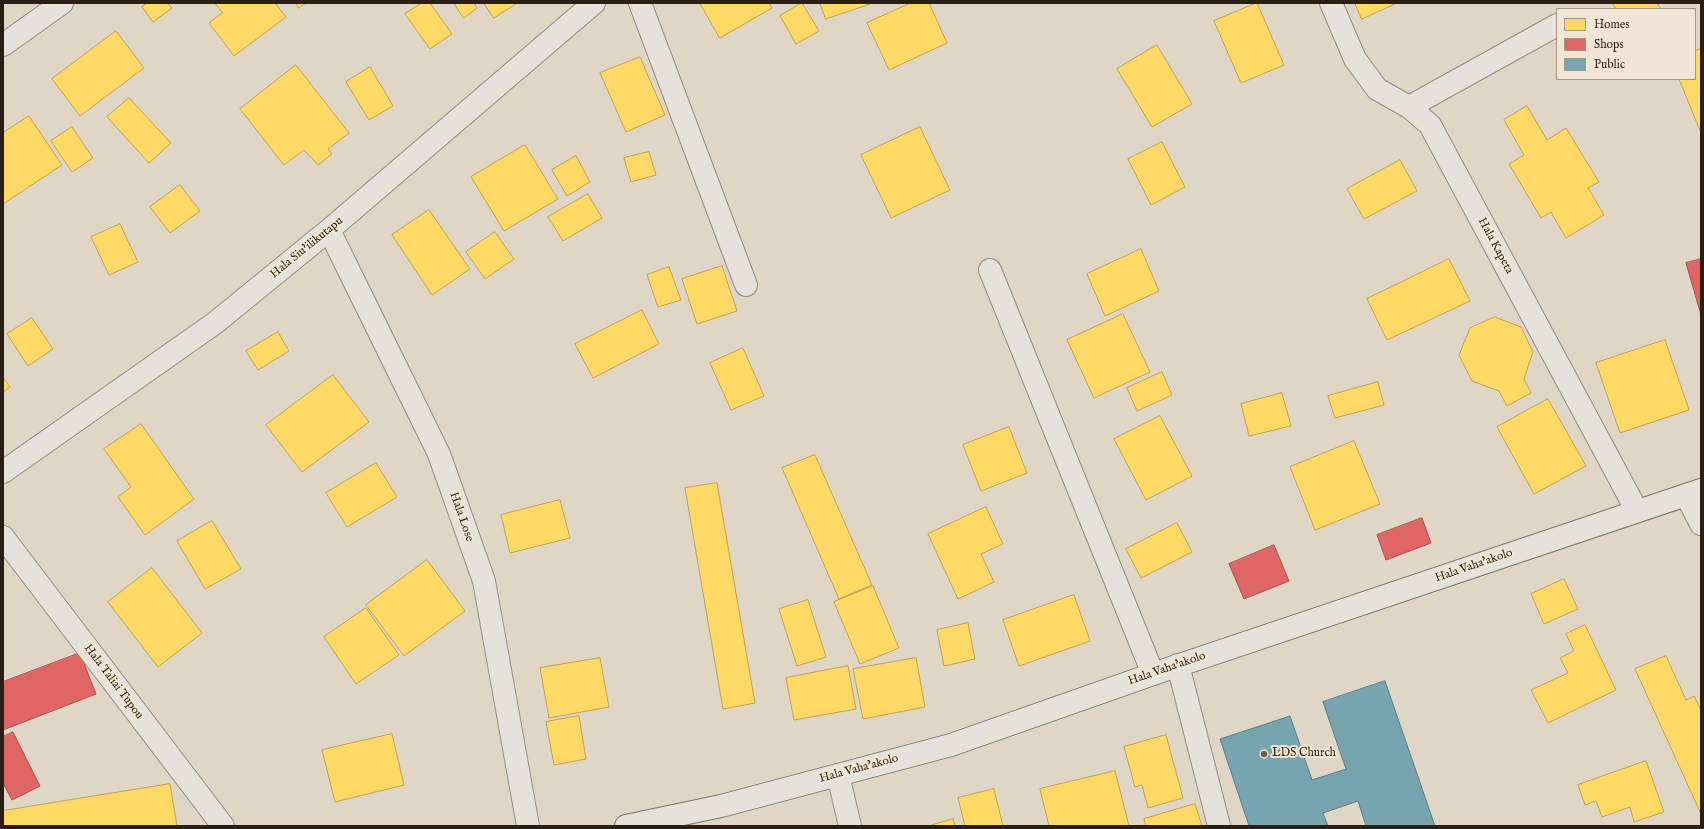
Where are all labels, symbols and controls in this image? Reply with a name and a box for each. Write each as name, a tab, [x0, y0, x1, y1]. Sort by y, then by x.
legend	[1556, 8, 1696, 80]
text: Homes	[1594, 17, 1630, 32]
text: Shops	[1594, 37, 1624, 52]
text: Public	[1594, 57, 1625, 72]
street label: Hala Siu'ilikutapu	[268, 214, 346, 282]
street label: Hala Kapeta	[1474, 215, 1516, 277]
street label: Hala Lose	[446, 490, 476, 544]
street label: Hala Vaha'akolo	[1433, 546, 1515, 586]
street label: Hala Taliai Tupou	[80, 642, 146, 722]
street label: Hala Vaha'akolo	[1126, 649, 1208, 689]
place label: LDS Church	[1272, 747, 1336, 761]
marker: LDS Church	[1259, 749, 1269, 759]
street label: Hala Vaha'akolo	[818, 752, 900, 786]

